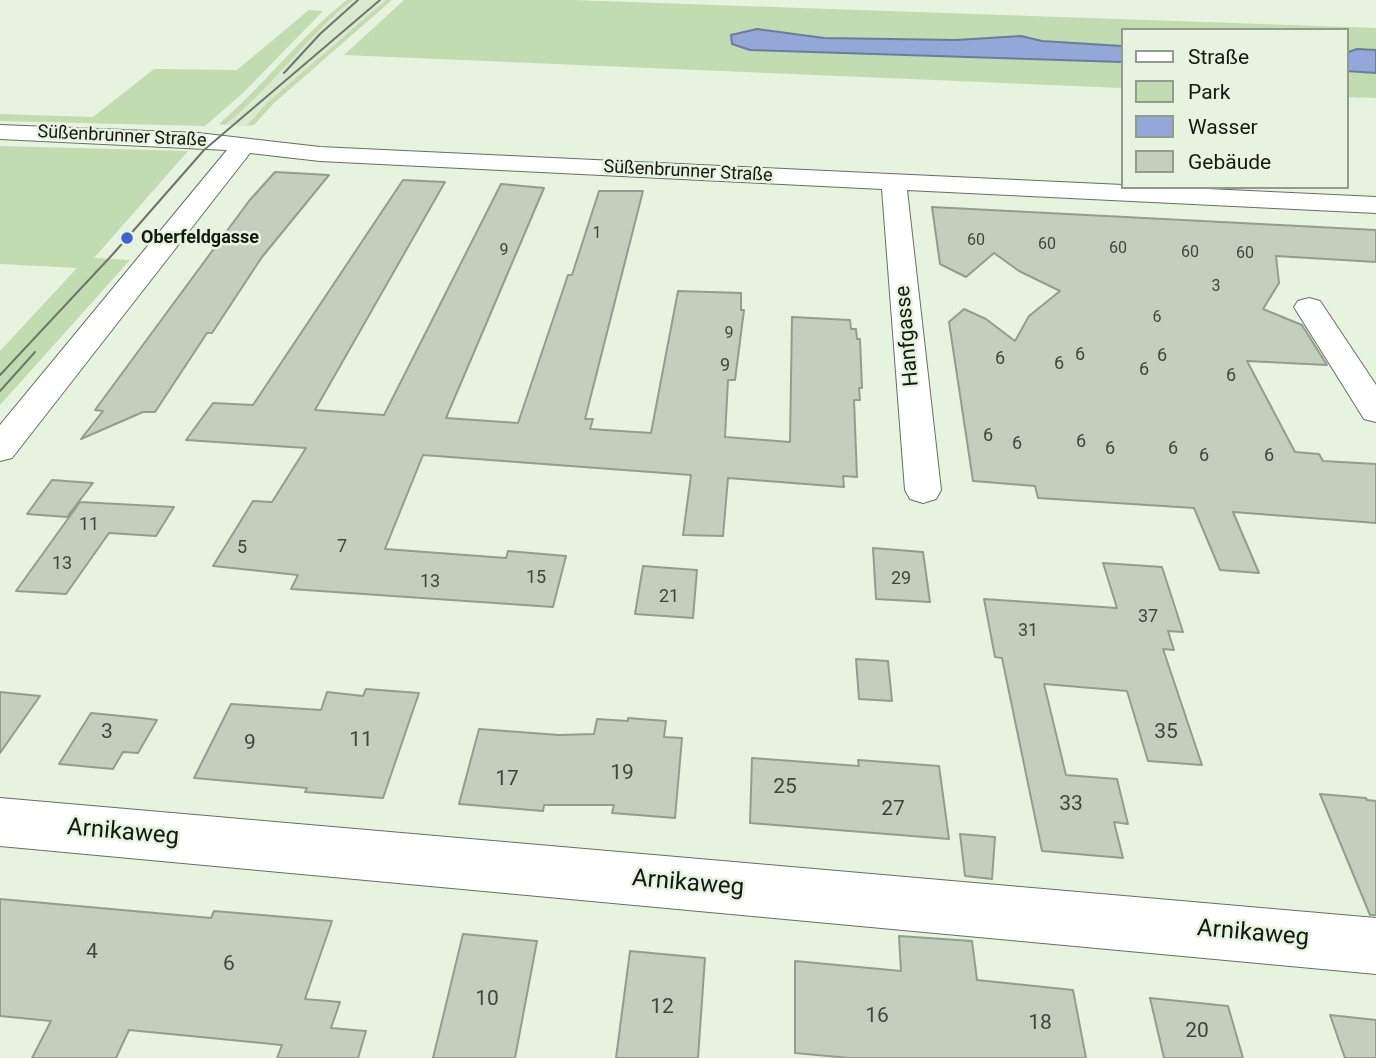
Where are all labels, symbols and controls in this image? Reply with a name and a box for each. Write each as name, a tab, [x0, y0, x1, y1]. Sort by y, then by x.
legend	[1120, 28, 1348, 189]
text: Straße	[1188, 45, 1249, 69]
text: Park	[1188, 80, 1230, 104]
text: Wasser	[1188, 115, 1258, 139]
street label: Süßenbrunner Straße	[37, 122, 207, 152]
text: Gebäude	[1188, 150, 1271, 174]
street label: Süßenbrunner Straße	[603, 157, 773, 187]
house number: 1	[593, 224, 601, 244]
place label: Oberfeldgasse	[141, 227, 259, 249]
marker: Oberfeldgasse	[119, 230, 135, 246]
house number: 60	[967, 231, 985, 251]
house number: 60	[1038, 235, 1056, 255]
house number: 60	[1109, 239, 1127, 259]
house number: 9	[500, 241, 508, 261]
house number: 60	[1181, 243, 1199, 263]
house number: 60	[1236, 244, 1254, 264]
house number: 3	[1212, 277, 1220, 297]
street label: Hanfgasse	[891, 285, 925, 387]
house number: 6	[1153, 308, 1161, 328]
house number: 9	[725, 324, 733, 344]
house number: 6	[1075, 344, 1085, 366]
house number: 6	[1157, 345, 1167, 367]
house number: 6	[995, 348, 1005, 370]
house number: 6	[1054, 353, 1064, 375]
house number: 9	[720, 355, 730, 377]
house number: 6	[1139, 359, 1149, 381]
house number: 6	[1226, 365, 1236, 387]
house number: 6	[983, 425, 993, 447]
house number: 6	[1076, 431, 1086, 453]
house number: 6	[1012, 433, 1022, 455]
house number: 6	[1105, 438, 1115, 460]
house number: 6	[1168, 438, 1178, 460]
house number: 6	[1199, 445, 1209, 467]
house number: 6	[1264, 445, 1274, 467]
house number: 11	[79, 514, 99, 536]
house number: 7	[337, 536, 347, 558]
house number: 5	[237, 537, 247, 559]
house number: 13	[52, 553, 72, 575]
house number: 15	[526, 567, 546, 589]
house number: 29	[891, 568, 911, 590]
house number: 13	[420, 571, 440, 593]
house number: 21	[659, 586, 679, 608]
house number: 37	[1138, 606, 1158, 628]
house number: 31	[1018, 620, 1038, 642]
house number: 3	[101, 720, 113, 746]
house number: 35	[1154, 720, 1178, 746]
house number: 11	[349, 728, 373, 754]
house number: 9	[244, 731, 256, 757]
house number: 19	[610, 761, 634, 787]
house number: 17	[495, 767, 519, 793]
house number: 25	[773, 775, 797, 801]
house number: 33	[1059, 792, 1083, 818]
house number: 27	[881, 797, 905, 823]
street label: Arnikaweg	[66, 814, 180, 852]
street label: Arnikaweg	[631, 865, 745, 903]
street label: Arnikaweg	[1196, 915, 1310, 953]
house number: 4	[86, 940, 98, 966]
house number: 6	[223, 952, 235, 978]
house number: 10	[475, 987, 499, 1013]
house number: 12	[650, 995, 674, 1021]
house number: 16	[865, 1004, 889, 1030]
house number: 18	[1028, 1011, 1052, 1037]
house number: 20	[1185, 1019, 1209, 1045]

